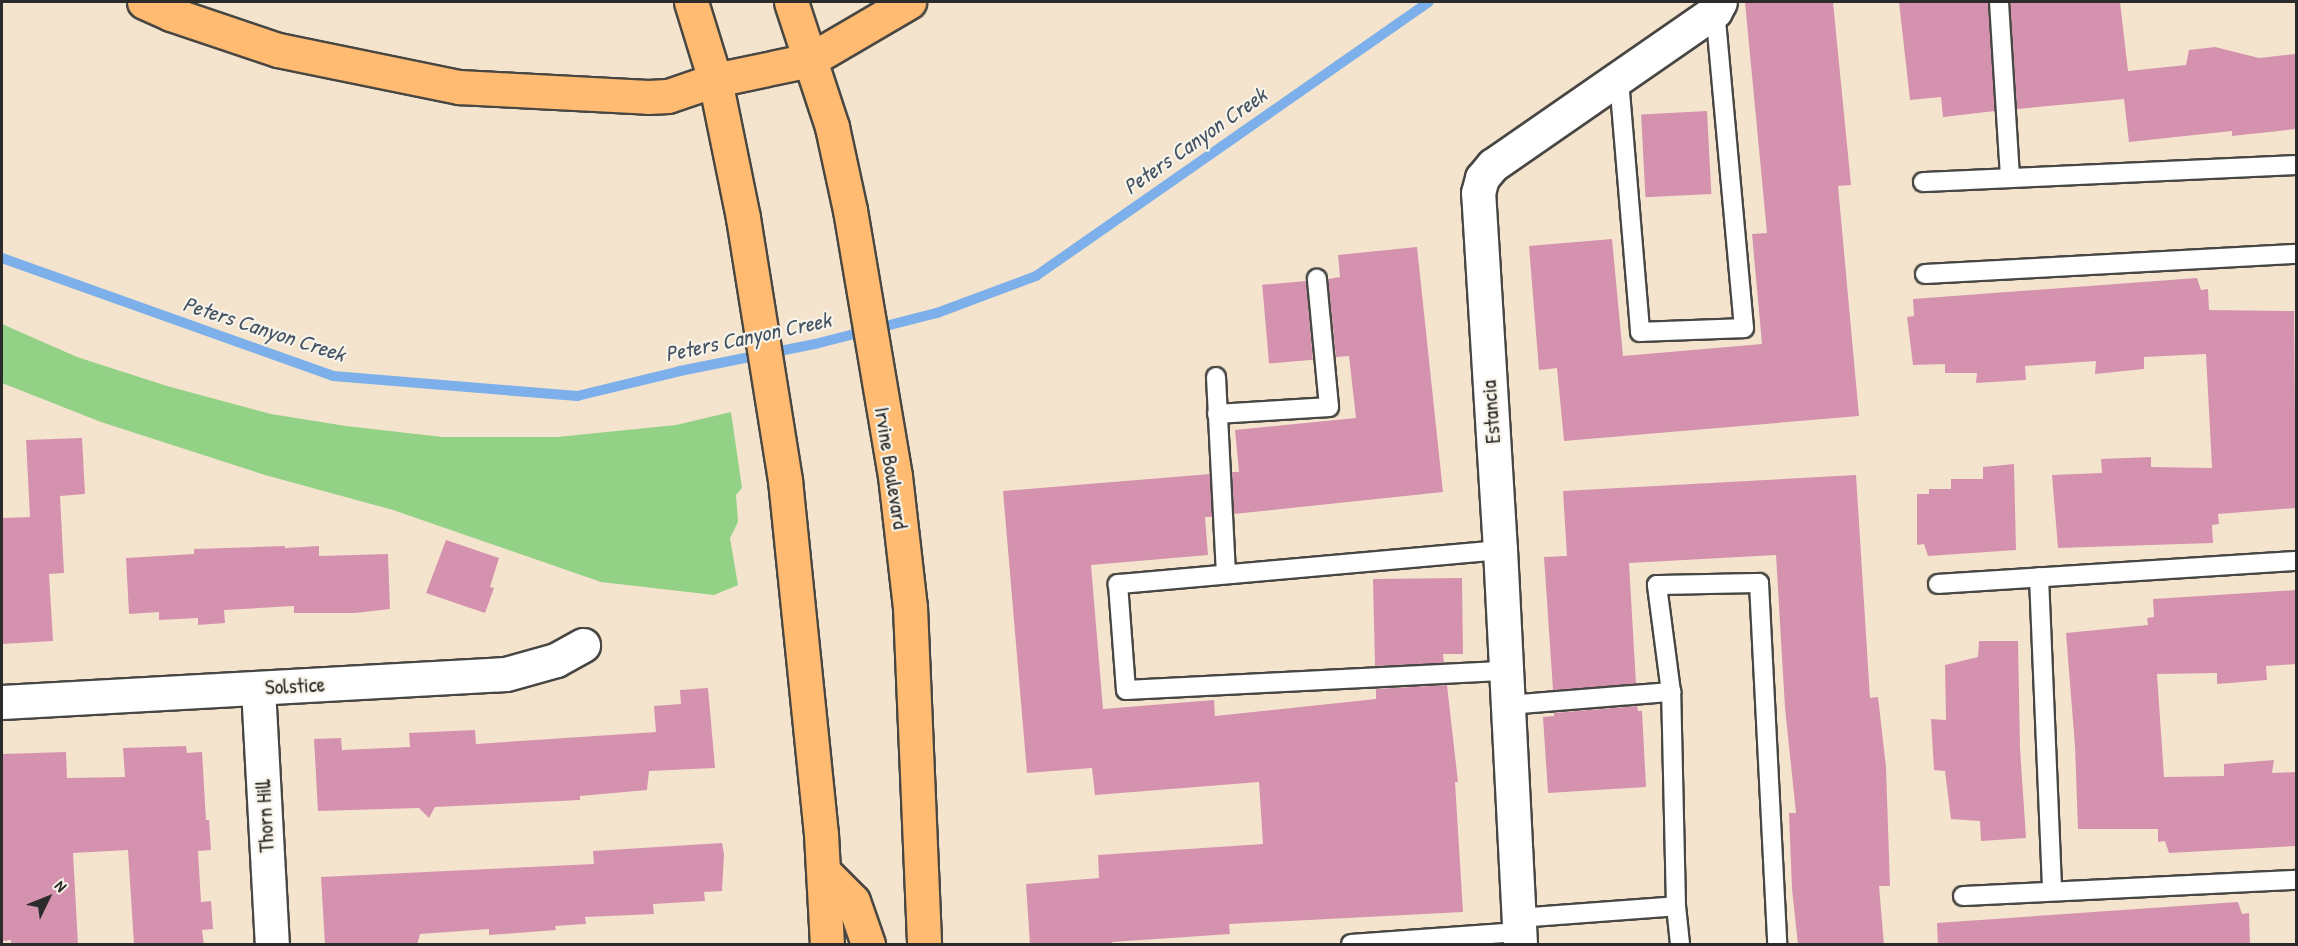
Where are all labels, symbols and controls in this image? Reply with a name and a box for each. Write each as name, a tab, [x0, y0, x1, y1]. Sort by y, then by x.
water label: Peters Canyon Creek	[1118, 82, 1272, 200]
water label: Peters Canyon Creek	[180, 290, 348, 368]
water label: Peters Canyon Creek	[663, 307, 833, 367]
street label: Estancia	[1476, 379, 1506, 445]
street label: Irvine Boulevard	[869, 405, 913, 531]
street label: Solstice	[264, 672, 326, 700]
street label: Thorn Hill	[251, 779, 279, 853]
north arrow	[18, 868, 78, 928]
text: N	[50, 875, 72, 896]

